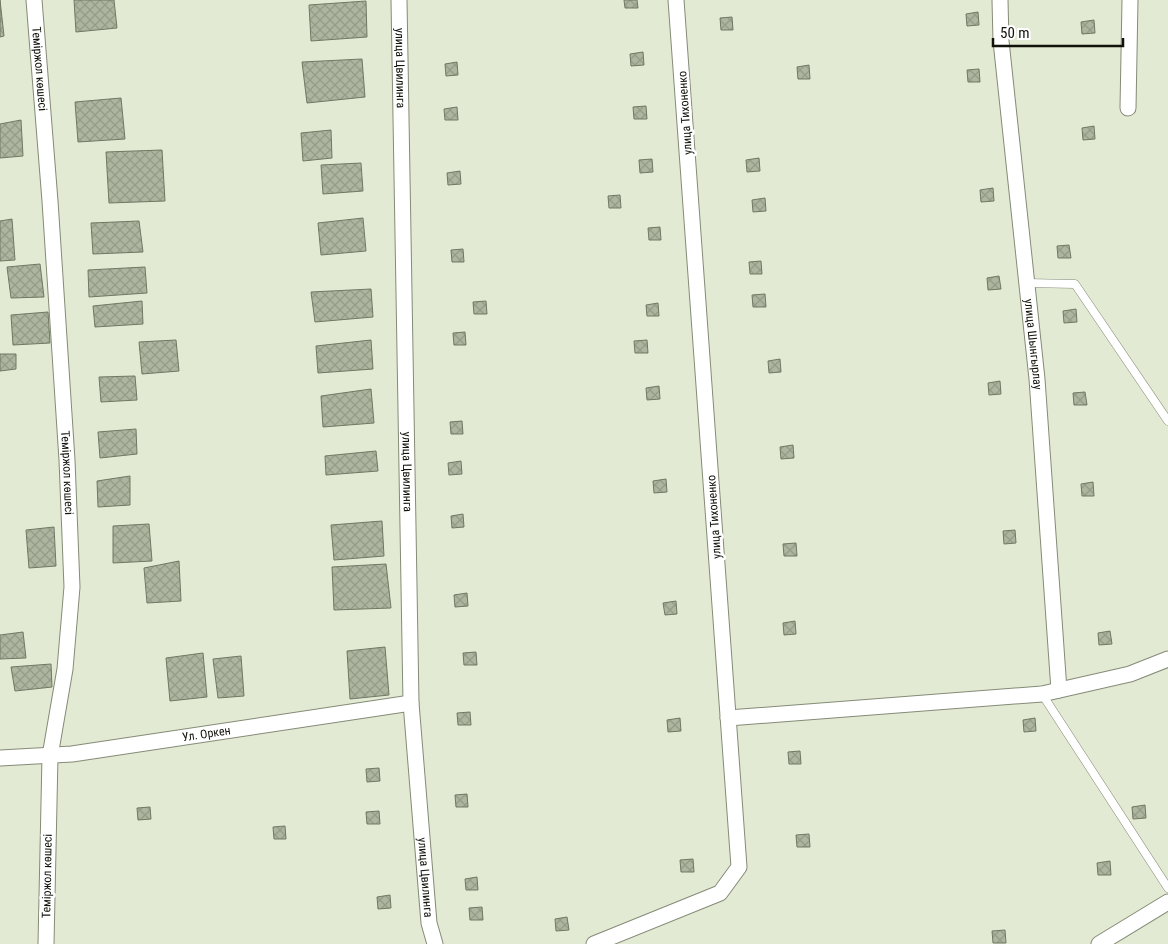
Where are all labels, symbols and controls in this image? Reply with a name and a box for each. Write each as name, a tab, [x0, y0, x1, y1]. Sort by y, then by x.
scale bar	[993, 15, 1123, 47]
text: 50 m	[1000, 24, 1030, 42]
street label: Теміржол көшесі	[29, 26, 50, 111]
street label: улица Цвилинга	[392, 28, 408, 108]
street label: улица Тихоненко	[675, 71, 695, 155]
street label: улица Шынгырлау	[1022, 298, 1045, 390]
street label: Теміржол көшесі	[58, 430, 76, 515]
street label: улица Цвилинга	[399, 432, 415, 512]
street label: улица Тихоненко	[704, 475, 724, 559]
street label: Ул. Оркен	[181, 723, 232, 744]
street label: Теміржол көшесі	[39, 834, 55, 918]
street label: улица Цвилинга	[415, 837, 436, 918]

